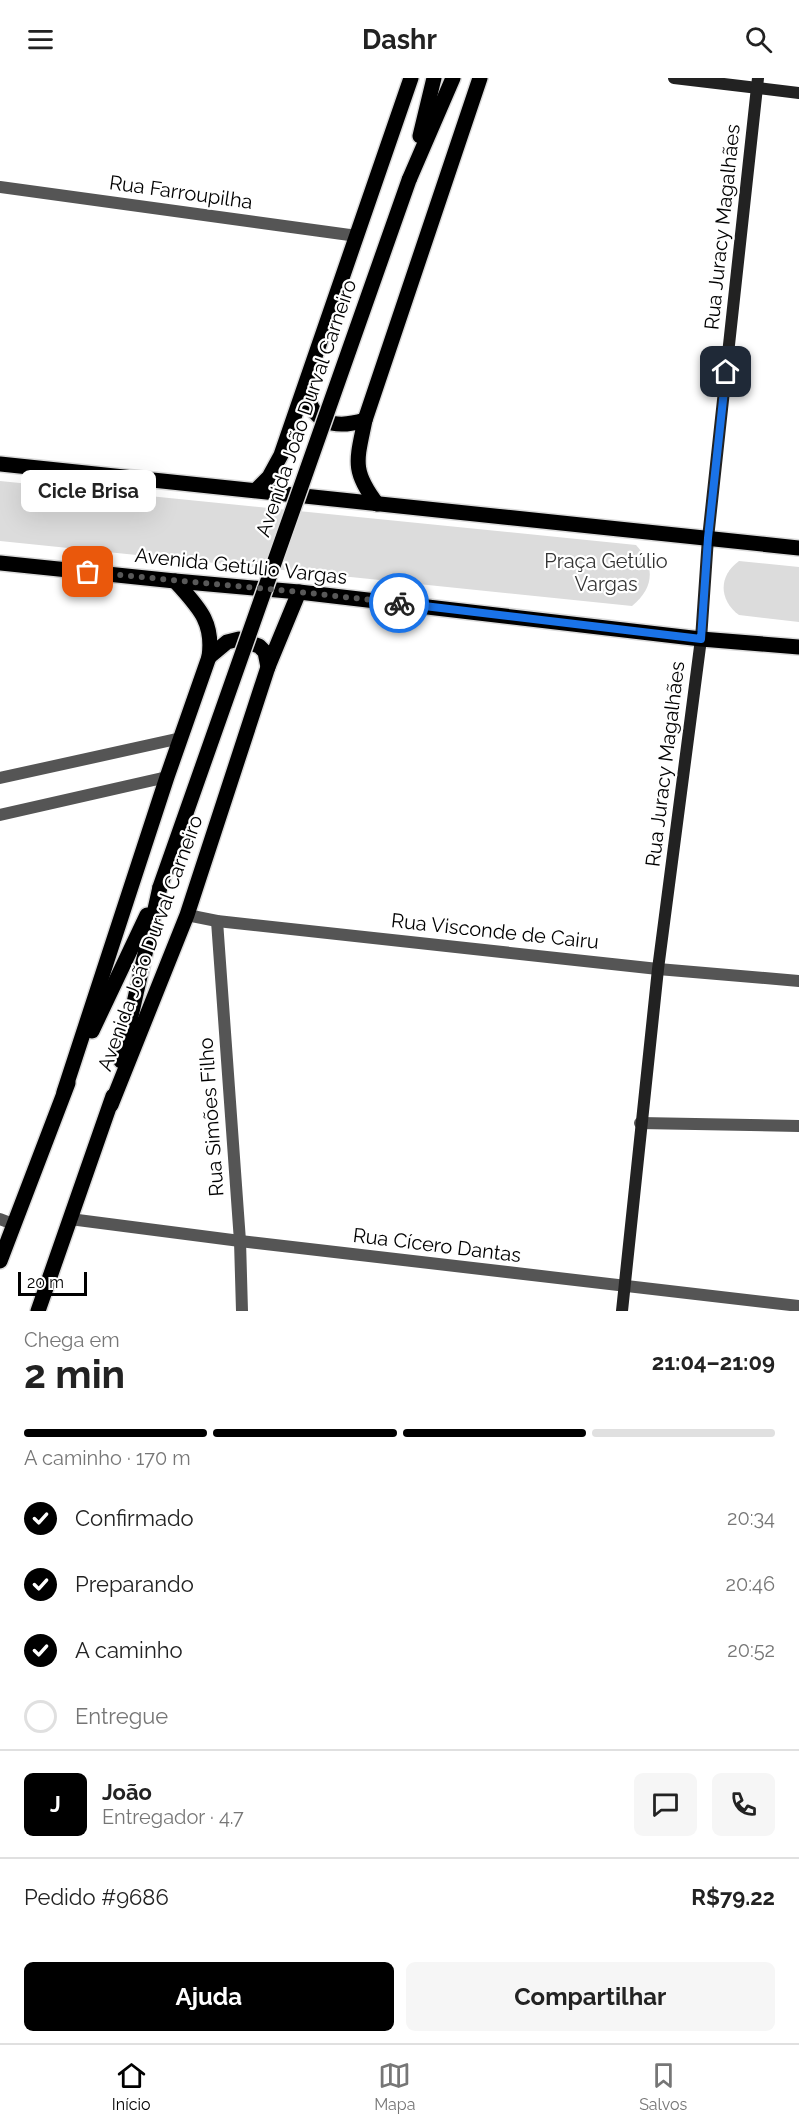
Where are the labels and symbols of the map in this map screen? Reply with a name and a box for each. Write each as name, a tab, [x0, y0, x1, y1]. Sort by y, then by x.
street label: Rua Juracy Magalhães	[699, 123, 745, 331]
street label: Rua Farroupilha	[108, 170, 254, 214]
street label: Avenida João Durval Carneiro	[251, 276, 361, 540]
pin	[700, 346, 751, 397]
callout: Cicle Brisa	[20, 470, 156, 512]
street label: Avenida Getúlio Vargas	[134, 543, 348, 589]
pin	[62, 546, 113, 597]
park label: Praça Getúlio Vargas	[544, 549, 668, 596]
courier	[369, 573, 429, 633]
street label: Rua Juracy Magalhães	[640, 660, 690, 868]
street label: Avenida João Durval Carneiro	[92, 812, 208, 1074]
street label: Rua Visconde de Cairu	[390, 908, 600, 954]
street label: Rua Simões Filho	[193, 1037, 229, 1197]
street label: Rua Cícero Dantas	[352, 1223, 522, 1267]
scale bar	[18, 1269, 87, 1296]

